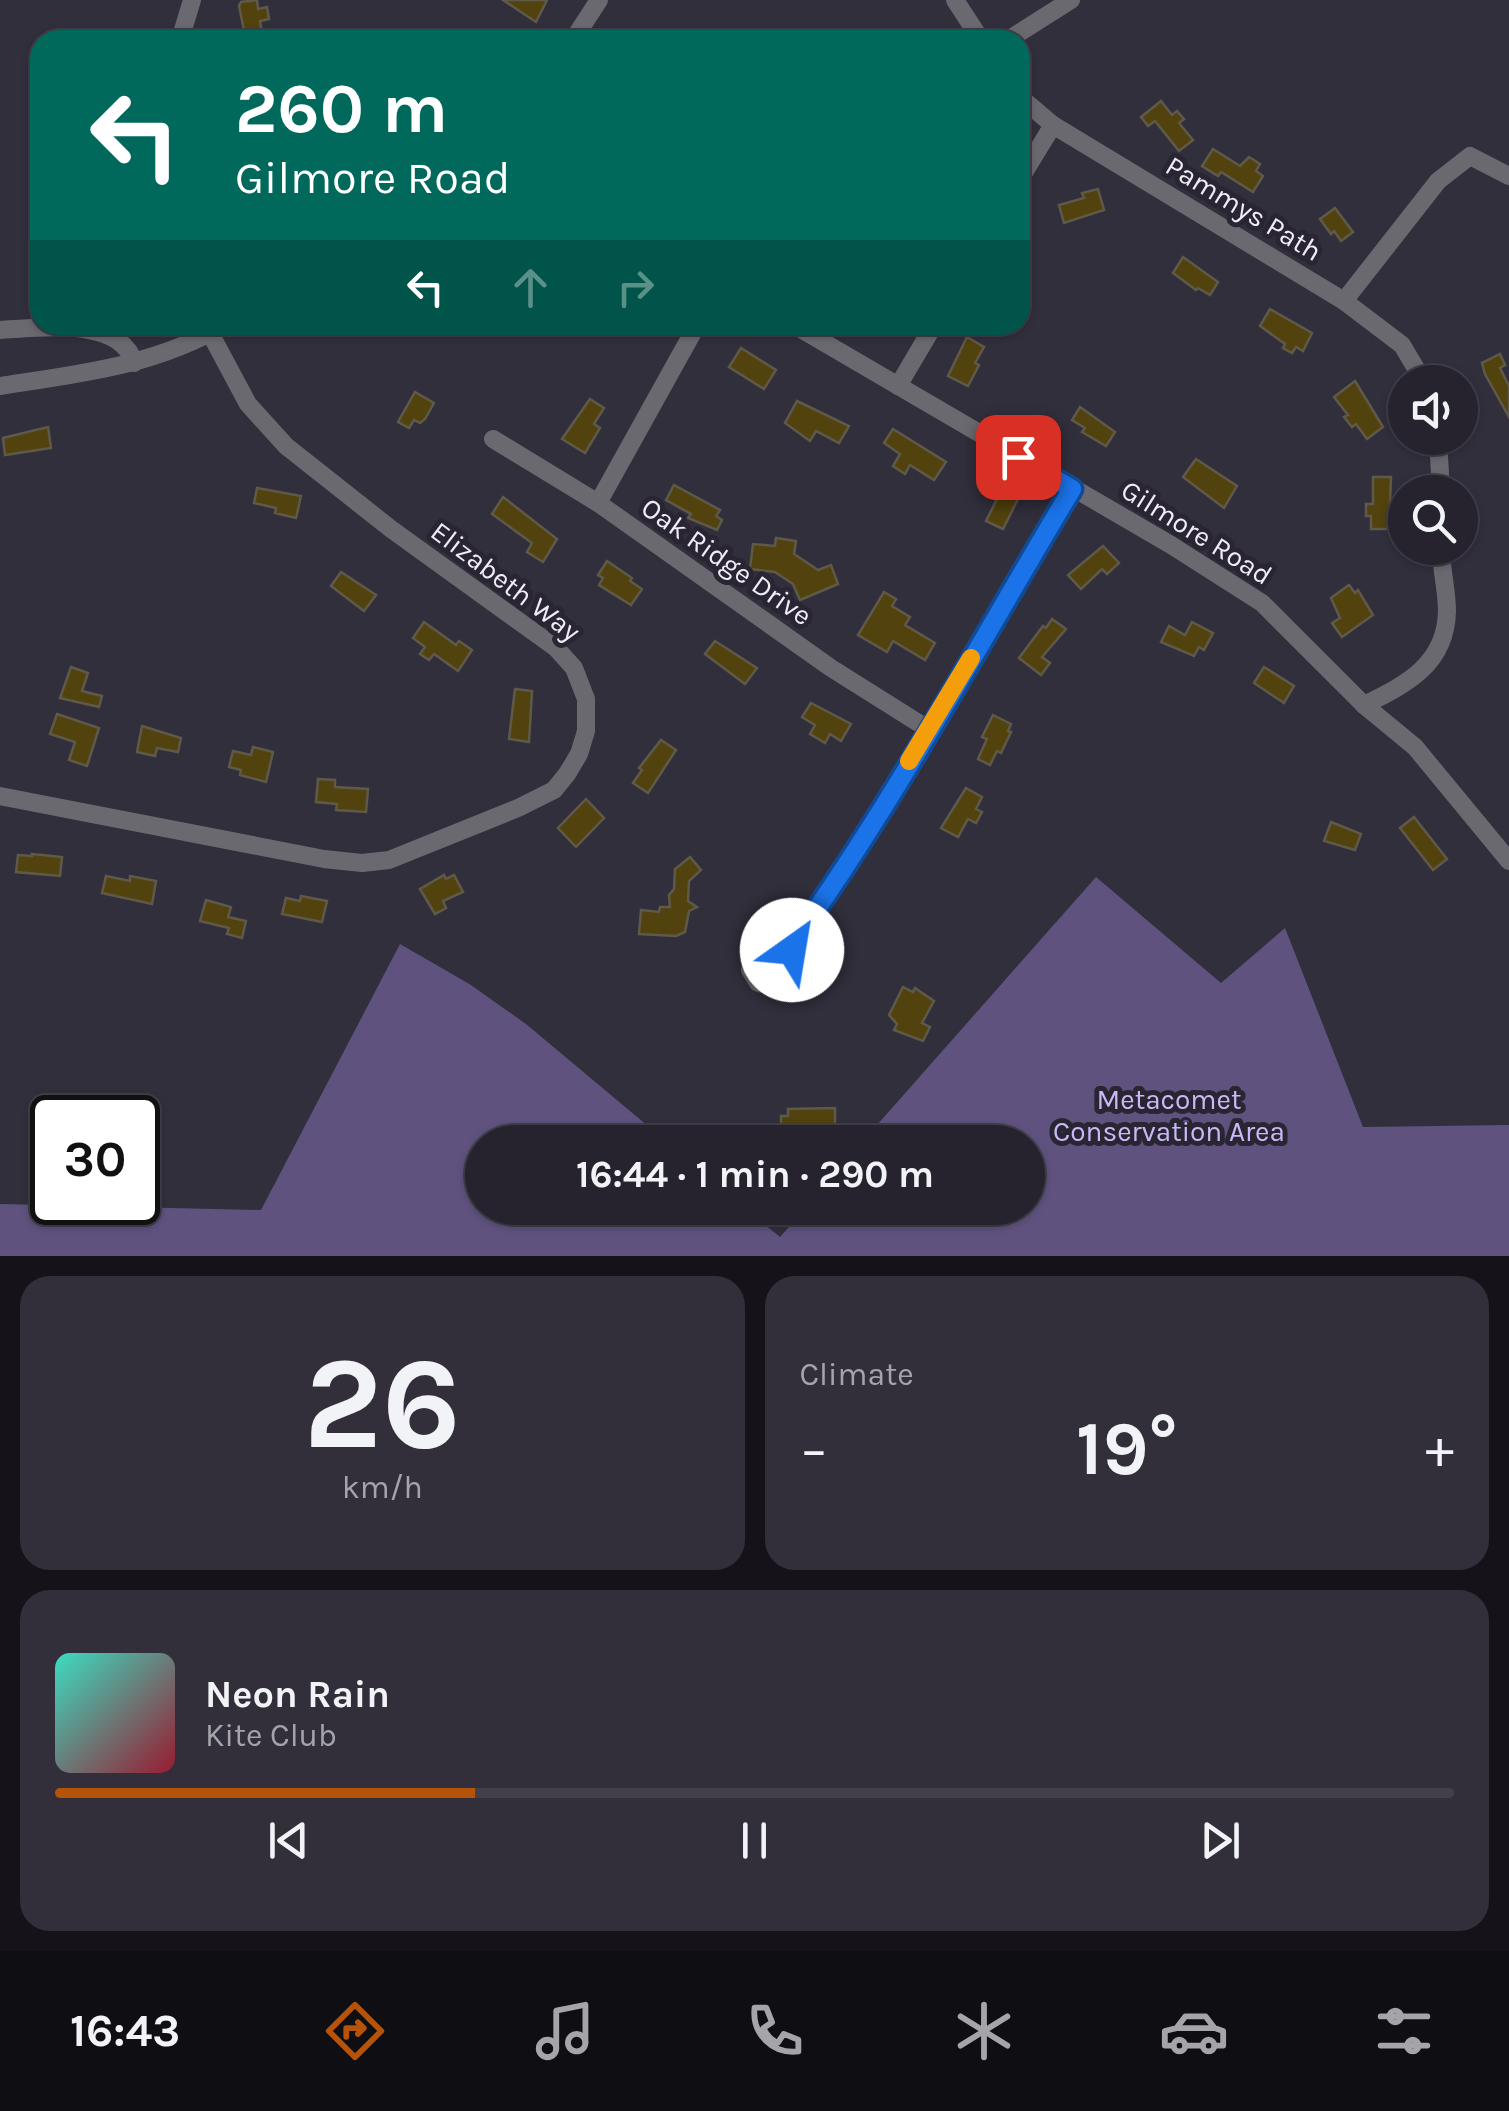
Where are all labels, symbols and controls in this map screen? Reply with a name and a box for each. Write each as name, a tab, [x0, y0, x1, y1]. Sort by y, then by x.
text: 260 m	[235, 68, 448, 150]
icon: left	[70, 70, 200, 200]
street label: Pammys Path	[1160, 149, 1328, 268]
text: Gilmore Road	[235, 152, 510, 204]
icon: left	[398, 260, 453, 315]
icon: ahead	[503, 260, 558, 315]
icon: right	[608, 260, 663, 315]
map controls	[1388, 365, 1478, 565]
button: sound	[1388, 365, 1478, 455]
pin	[976, 415, 1061, 500]
icon: arrive	[991, 430, 1046, 485]
street label: Gilmore Road	[1115, 473, 1278, 592]
button: search	[1388, 475, 1478, 565]
street label: Oak Ridge Drive	[635, 490, 818, 632]
street label: Elizabeth Way	[425, 515, 587, 648]
position arrow	[740, 898, 844, 1002]
park label: Metacomet Conservation Area	[1053, 1083, 1285, 1148]
speed limit sign: 30	[30, 1095, 160, 1225]
text: 16:44 · 1 min · 290 m	[576, 1152, 934, 1197]
text: 26	[303, 1328, 461, 1480]
text: Climate	[800, 1356, 914, 1393]
text: 19°	[1076, 1405, 1178, 1493]
text: −	[800, 1417, 828, 1481]
text: +	[1425, 1417, 1454, 1481]
text: km/h	[342, 1469, 423, 1506]
text: Neon Rain	[205, 1672, 390, 1717]
text: Kite Club	[205, 1717, 337, 1754]
icon: previous	[261, 1813, 316, 1868]
icon: pause	[727, 1813, 782, 1868]
icon: next	[1193, 1813, 1248, 1868]
icon: directions	[320, 1996, 390, 2066]
icon: music	[530, 1996, 600, 2066]
icon: phone	[740, 1996, 810, 2066]
icon: climate	[949, 1996, 1019, 2066]
icon: car	[1159, 1996, 1229, 2066]
icon: filters	[1369, 1996, 1439, 2066]
text: 16:43	[70, 2005, 180, 2057]

